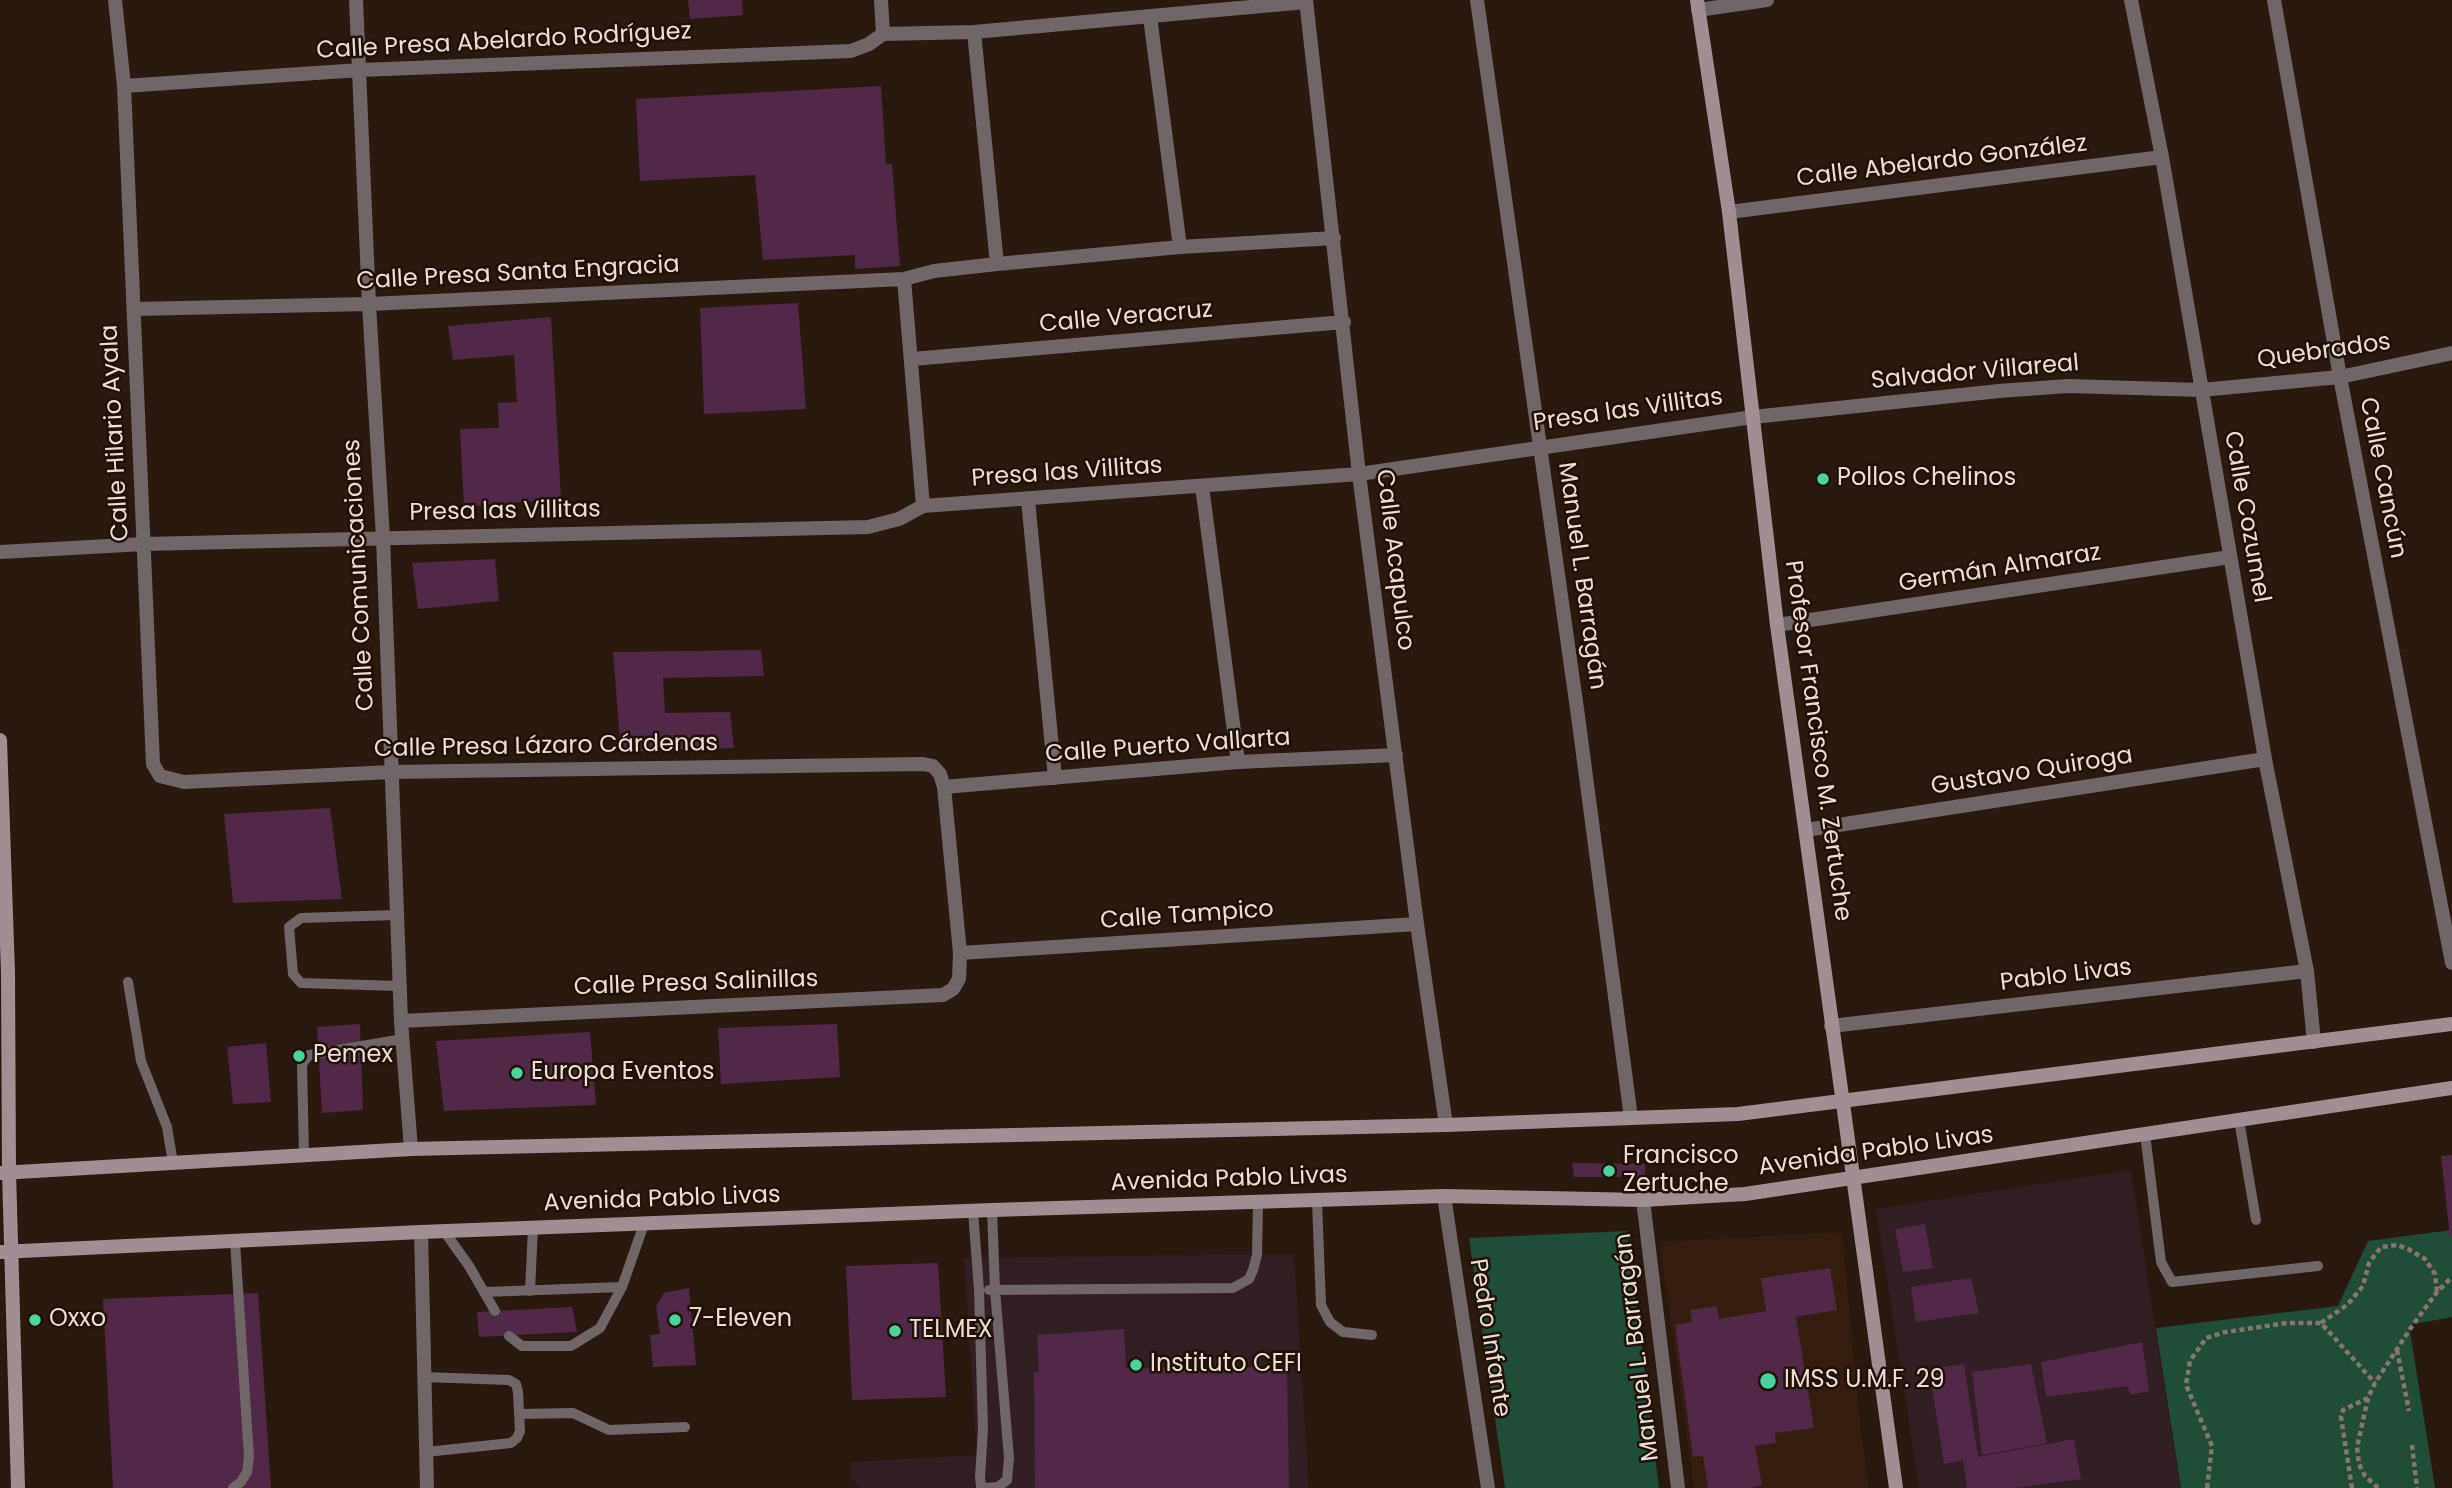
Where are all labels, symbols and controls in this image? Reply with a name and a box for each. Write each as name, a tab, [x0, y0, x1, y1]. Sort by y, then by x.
street label: Calle Presa Abelardo Rodríguez	[316, 18, 692, 66]
street label: Calle Abelardo González	[1795, 130, 2089, 194]
street label: Calle Presa Santa Engracia	[356, 251, 680, 297]
street label: Calle Veracruz	[1038, 296, 1214, 340]
street label: Calle Hilario Ayala	[96, 324, 136, 542]
street label: Quebrados	[2255, 328, 2393, 376]
street label: Salvador Villareal	[1870, 350, 2080, 396]
street label: Presa las Villitas	[1531, 383, 1725, 439]
street label: Calle Cancún	[2352, 395, 2412, 561]
street label: Calle Cozumel	[2217, 429, 2275, 605]
street label: Calle Comunicaciones	[338, 438, 382, 712]
street label: Presa las Villitas	[971, 452, 1163, 494]
street label: Manuel L. Barragán	[1551, 460, 1611, 692]
place label: Pollos Chelinos	[1837, 465, 2016, 493]
street label: Calle Acapulco	[1369, 468, 1419, 652]
marker: Pollos Chelinos	[1815, 471, 1831, 487]
street label: Presa las Villitas	[409, 496, 601, 528]
street label: Germán Almaraz	[1897, 539, 2103, 599]
street label: Profesor Francisco M. Zertuche	[1777, 559, 1857, 923]
street label: Calle Puerto Vallarta	[1044, 724, 1292, 770]
street label: Calle Presa Lázaro Cárdenas	[374, 730, 718, 764]
street label: Gustavo Quiroga	[1929, 742, 2135, 802]
street label: Calle Tampico	[1099, 896, 1275, 936]
street label: Pablo Livas	[1998, 954, 2134, 998]
street label: Calle Presa Salinillas	[573, 965, 819, 1003]
place label: Pemex	[313, 1042, 393, 1070]
marker: Pemex	[291, 1048, 307, 1064]
place label: Europa Eventos	[531, 1059, 714, 1087]
marker: Europa Eventos	[509, 1065, 525, 1081]
street label: Avenida Pablo Livas	[1757, 1121, 1995, 1183]
place label: Francisco Zertuche	[1623, 1143, 1739, 1199]
street label: Avenida Pablo Livas	[1110, 1161, 1348, 1199]
marker: Francisco Zertuche	[1601, 1163, 1617, 1179]
street label: Avenida Pablo Livas	[543, 1181, 781, 1219]
street label: Manuel L. Barragán	[1610, 1231, 1666, 1463]
street label: Pedro Infante	[1462, 1257, 1516, 1419]
place label: Oxxo	[49, 1306, 106, 1334]
place label: 7-Eleven	[689, 1306, 792, 1334]
marker: Oxxo	[27, 1312, 43, 1328]
marker: 7-Eleven	[667, 1312, 683, 1328]
place label: TELMEX	[909, 1317, 993, 1345]
marker: TELMEX	[887, 1323, 903, 1339]
place label: Instituto CEFI	[1150, 1351, 1302, 1379]
marker: Instituto CEFI	[1128, 1357, 1144, 1373]
place label: IMSS U.M.F. 29	[1784, 1367, 1945, 1395]
marker: IMSS U.M.F. 29	[1758, 1371, 1778, 1391]

